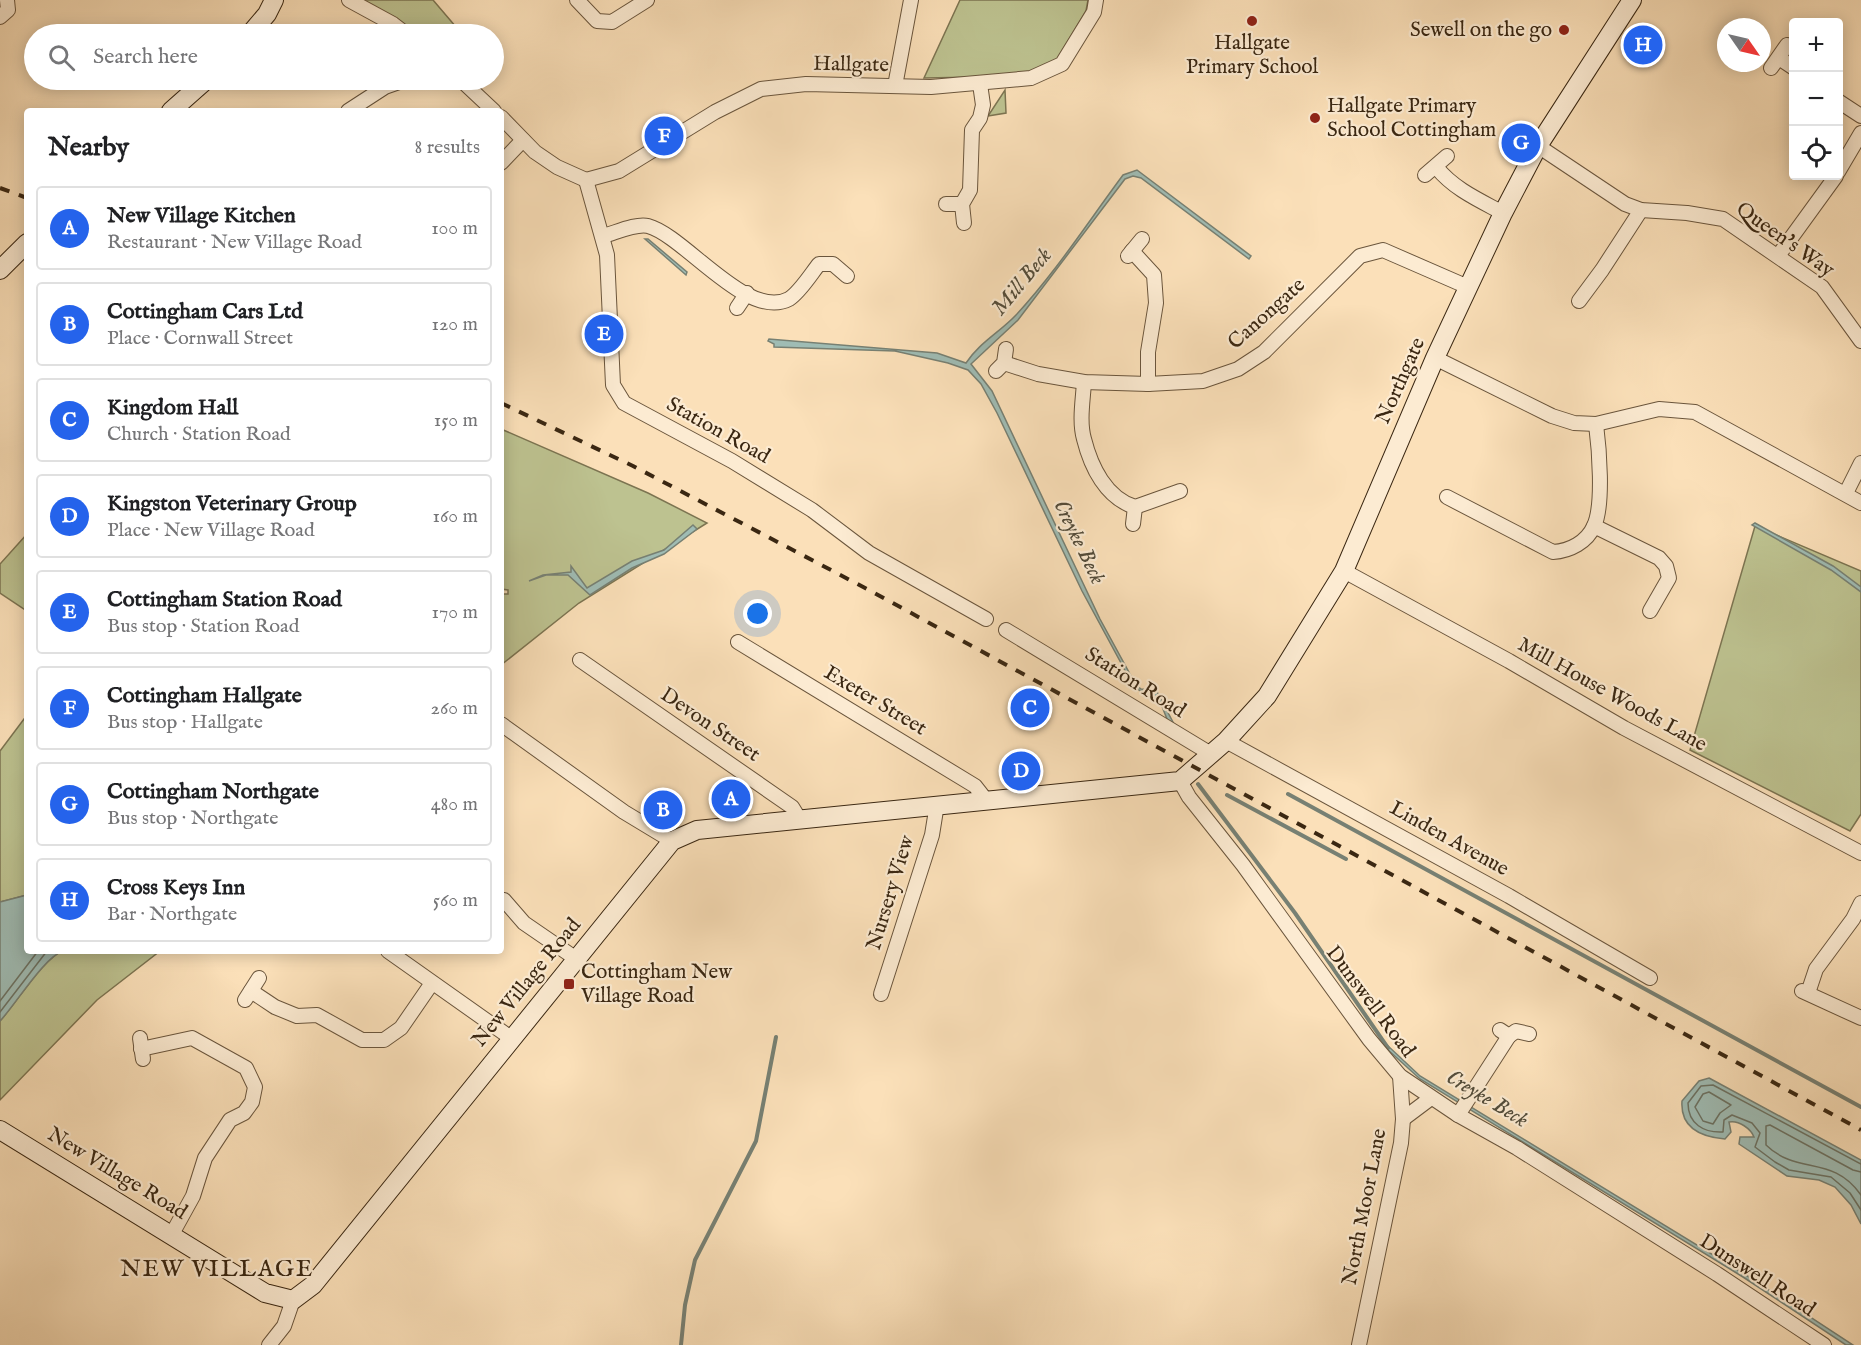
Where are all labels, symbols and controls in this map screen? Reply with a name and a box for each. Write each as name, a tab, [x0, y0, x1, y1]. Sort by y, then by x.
marker: Hallgate Primary School	[1245, 14, 1259, 28]
place label: Sewell on the go	[1410, 17, 1552, 44]
north arrow	[1717, 18, 1771, 72]
map controls	[1789, 18, 1843, 180]
button: +	[1789, 18, 1843, 72]
pin: H	[1624, 22, 1662, 68]
marker: Sewell on the go	[1557, 23, 1571, 37]
search box	[24, 24, 504, 90]
place label: Hallgate Primary School	[1186, 30, 1319, 81]
icon: search	[45, 41, 78, 74]
text: Search here	[93, 43, 198, 71]
street label: Hallgate	[813, 51, 890, 79]
button: −	[1789, 72, 1843, 126]
place label: Hallgate Primary School Cottingham	[1327, 93, 1496, 144]
marker: Hallgate Primary School Cottingham	[1308, 111, 1322, 125]
pin: F	[644, 114, 684, 158]
pin: G	[1502, 120, 1540, 166]
button: locate	[1789, 126, 1843, 180]
text: Nearby	[48, 131, 129, 164]
text: 8 results	[414, 135, 480, 160]
street label: Queen's Way	[1731, 196, 1840, 284]
text: New Village Kitchen	[107, 202, 296, 230]
text: A	[63, 216, 76, 241]
text: 100 m	[431, 216, 478, 241]
text: Restaurant · New Village Road	[107, 230, 362, 255]
water label: Mill Beck	[986, 242, 1058, 322]
street label: Canongate	[1223, 272, 1312, 356]
text: Cottingham Cars Ltd	[107, 298, 303, 326]
text: B	[63, 312, 76, 337]
text: 120 m	[432, 312, 478, 337]
pin: E	[584, 312, 624, 356]
text: Place · Cornwall Street	[107, 326, 293, 351]
street label: Northgate	[1370, 333, 1432, 429]
street label: Station Road	[661, 391, 775, 471]
text: Kingdom Hall	[107, 394, 238, 422]
text: C	[62, 408, 77, 433]
text: 150 m	[434, 408, 478, 433]
text: Church · Station Road	[107, 422, 291, 447]
text: Kingston Veterinary Group	[107, 490, 357, 518]
water label: Creyke Beck	[1047, 495, 1112, 589]
text: D	[61, 504, 78, 529]
text: 160 m	[432, 504, 478, 529]
text: Place · New Village Road	[107, 518, 315, 543]
text: Cottingham Station Road	[107, 586, 342, 614]
your location	[743, 599, 772, 628]
text: E	[63, 600, 76, 625]
text: 170 m	[432, 600, 478, 625]
text: Bus stop · Station Road	[107, 614, 299, 639]
street label: Mill House Woods Lane	[1513, 632, 1712, 758]
street label: Station Road	[1079, 641, 1191, 725]
street label: Exeter Street	[819, 660, 931, 742]
text: Cottingham Hallgate	[107, 682, 302, 710]
street label: Devon Street	[655, 682, 765, 768]
pin: C	[1010, 686, 1050, 730]
text: F	[63, 696, 76, 721]
text: 260 m	[431, 696, 478, 721]
text: Bus stop · Hallgate	[107, 710, 263, 735]
pin: D	[1002, 748, 1040, 794]
pin: A	[712, 776, 750, 822]
text: Cottingham Northgate	[107, 778, 319, 806]
pin: B	[644, 788, 682, 832]
text: G	[62, 792, 77, 817]
text: 480 m	[431, 792, 478, 817]
street label: Linden Avenue	[1385, 795, 1514, 883]
text: Bus stop · Northgate	[107, 806, 278, 831]
street label: Nursery View	[861, 831, 922, 954]
text: Cross Keys Inn	[107, 874, 245, 902]
text: H	[61, 888, 78, 913]
text: 560 m	[433, 888, 478, 913]
text: Bar · Northgate	[107, 902, 237, 927]
street label: New Village Road	[467, 912, 588, 1053]
street label: Dunswell Road	[1319, 941, 1421, 1064]
place label: Cottingham New Village Road	[580, 959, 733, 1010]
marker: Cottingham New Village Road	[562, 977, 576, 991]
water label: Creyke Beck	[1441, 1064, 1533, 1134]
street label: New Village Road	[42, 1122, 193, 1227]
street label: North Moor Lane	[1337, 1126, 1393, 1287]
street label: Dunswell Road	[1694, 1228, 1821, 1324]
district label: NEW VILLAGE	[120, 1254, 314, 1285]

